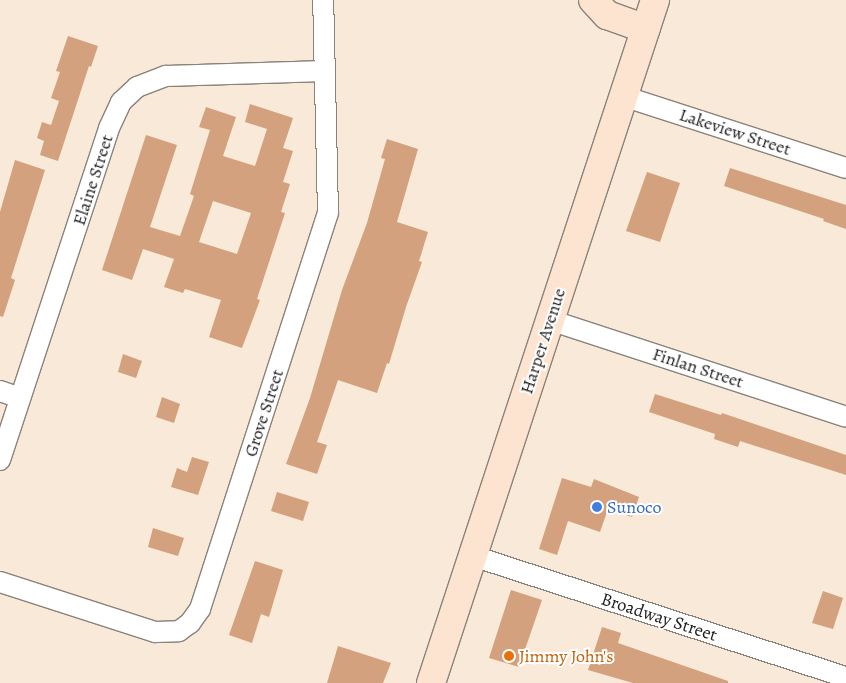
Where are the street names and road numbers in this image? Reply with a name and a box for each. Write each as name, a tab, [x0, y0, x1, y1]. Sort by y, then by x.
street label: Lakeview Street	[677, 104, 793, 160]
street label: Elaine Street	[68, 132, 118, 228]
street label: Harper Avenue	[516, 285, 570, 397]
street label: Finlan Street	[650, 343, 746, 393]
street label: Grove Street	[240, 367, 288, 459]
street label: Broadway Street	[598, 588, 720, 646]

